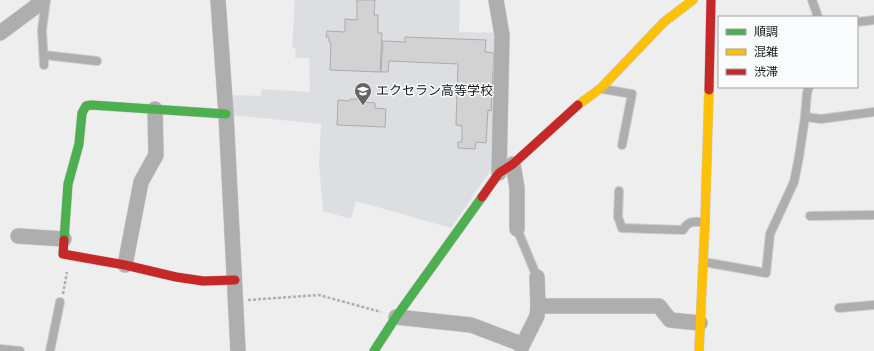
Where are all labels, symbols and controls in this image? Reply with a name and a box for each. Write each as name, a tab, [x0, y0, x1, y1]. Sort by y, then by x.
legend	[718, 16, 858, 88]
text: 順調	[754, 24, 778, 40]
text: 混雑	[754, 44, 778, 60]
text: 渋滞	[754, 64, 778, 80]
school or university icon: エクセラン高等学校	[353, 81, 373, 106]
place label: エクセラン高等学校	[376, 82, 493, 100]

